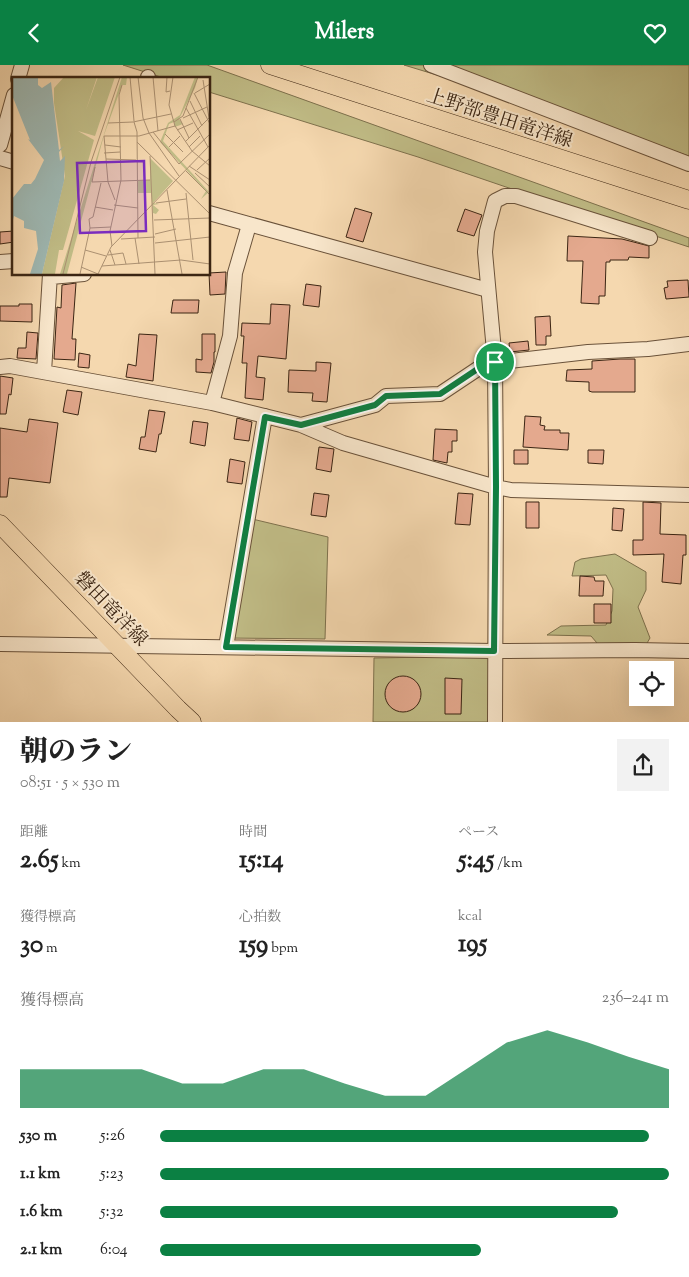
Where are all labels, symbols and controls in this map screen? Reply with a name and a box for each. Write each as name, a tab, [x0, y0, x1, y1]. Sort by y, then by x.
text: Milers	[315, 17, 374, 49]
icon: back	[20, 19, 48, 47]
icon: heart	[641, 19, 669, 47]
inset map	[12, 77, 210, 275]
street label: 上野部豊田竜洋線	[423, 83, 576, 156]
pin	[474, 341, 516, 383]
icon: arrive	[481, 348, 509, 376]
street label: 磐田竜洋線	[67, 566, 153, 653]
map controls	[629, 661, 674, 706]
button: locate	[629, 661, 674, 706]
text: 朝のラン	[20, 733, 132, 773]
button: share	[617, 739, 669, 791]
text: 08:51 · 5 × 530 m	[20, 772, 120, 795]
text: 距離	[20, 823, 48, 843]
text: 時間	[239, 823, 267, 843]
text: ペース	[458, 823, 499, 843]
text: 2.65	[20, 843, 58, 879]
text: 15:14	[239, 843, 284, 879]
text: 5:45	[458, 843, 494, 879]
text: km	[58, 854, 81, 874]
text: /km	[494, 854, 523, 874]
text: kcal	[458, 907, 482, 927]
text: 獲得標高	[20, 908, 76, 928]
text: 心拍数	[239, 908, 281, 928]
text: 195	[458, 927, 487, 963]
text: 30	[20, 928, 43, 964]
text: 159	[239, 928, 268, 964]
text: m	[43, 939, 58, 959]
text: bpm	[268, 939, 298, 959]
text: 236–241 m	[602, 987, 669, 1010]
text: 獲得標高	[20, 990, 84, 1013]
text: 530 m	[20, 1125, 57, 1148]
text: 5:26	[100, 1125, 125, 1148]
text: 1.1 km	[20, 1163, 60, 1186]
text: 5:23	[100, 1163, 124, 1186]
text: 1.6 km	[20, 1201, 62, 1224]
text: 5:32	[100, 1201, 124, 1224]
text: 2.1 km	[20, 1239, 62, 1262]
text: 6:04	[100, 1239, 128, 1262]

